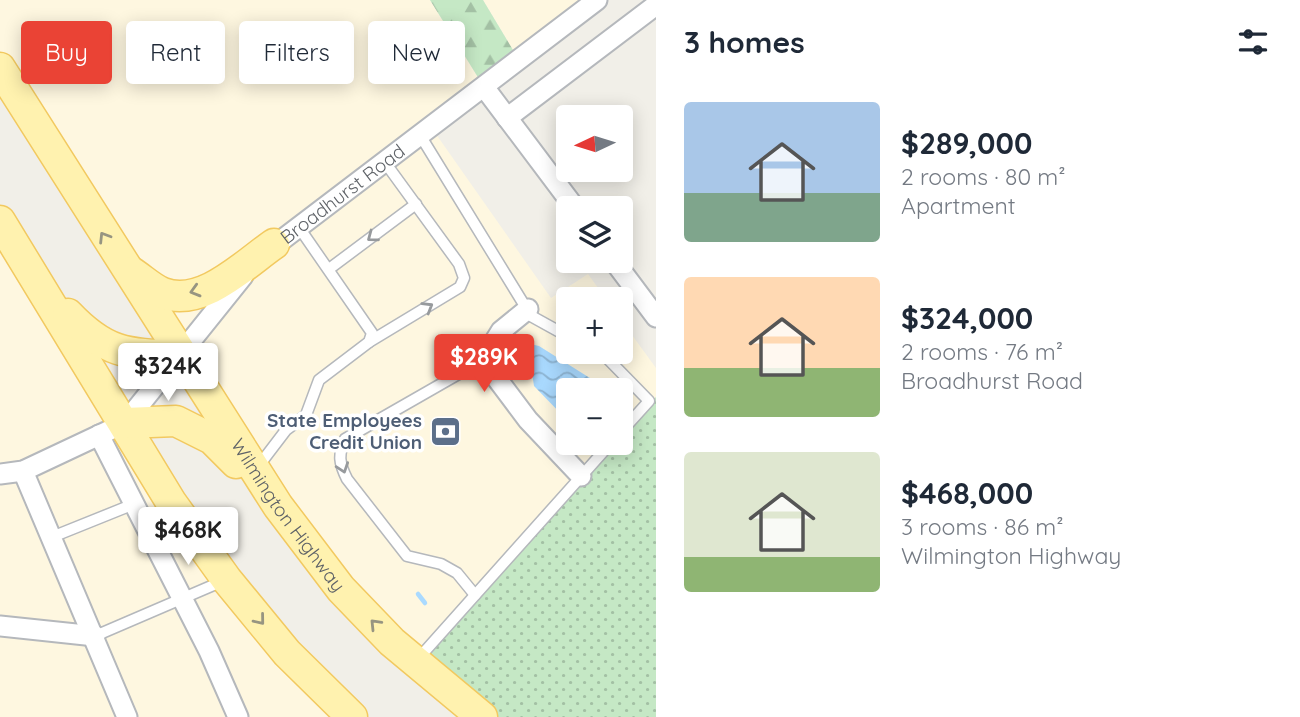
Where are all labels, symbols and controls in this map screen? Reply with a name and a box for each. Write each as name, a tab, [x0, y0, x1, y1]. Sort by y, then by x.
chip: Buy	[21, 21, 112, 84]
chip: Rent	[126, 21, 225, 84]
chip: Filters	[239, 21, 354, 84]
chip: New	[368, 21, 465, 84]
text: 3 homes	[684, 23, 805, 61]
icon: filters	[1234, 23, 1272, 61]
north arrow	[556, 105, 634, 182]
map controls	[556, 105, 633, 455]
text: $289,000	[901, 124, 1032, 162]
icon: home	[740, 130, 824, 214]
street label: Broadhurst Road	[275, 139, 410, 249]
text: 2 rooms · 80 m²	[901, 162, 1066, 191]
text: Apartment	[901, 191, 1015, 220]
button: layers	[556, 196, 633, 273]
one-way arrow	[368, 228, 380, 241]
one-way arrow	[100, 231, 113, 244]
one-way arrow	[190, 283, 202, 298]
button: +	[556, 287, 633, 364]
text: $324,000	[901, 299, 1033, 337]
one-way arrow	[420, 302, 433, 315]
icon: home	[740, 305, 824, 389]
pin: $289K	[435, 334, 533, 394]
text: 2 rooms · 76 m²	[901, 337, 1063, 366]
text: $289K	[450, 342, 518, 371]
pin: $324K	[119, 344, 217, 403]
text: $324K	[134, 351, 202, 380]
text: Broadhurst Road	[901, 366, 1083, 395]
button: −	[556, 378, 633, 455]
place label: State Employees Credit Union	[267, 408, 422, 454]
bank icon: State Employees Credit Union	[428, 414, 462, 448]
street label: Wilmington Highway	[226, 434, 351, 596]
one-way arrow	[335, 461, 349, 474]
text: $468,000	[901, 474, 1033, 512]
icon: home	[740, 480, 824, 564]
pin: $468K	[139, 508, 237, 567]
text: 3 rooms · 86 m²	[901, 512, 1064, 541]
text: $468K	[154, 515, 222, 544]
text: Wilmington Highway	[901, 541, 1121, 570]
one-way arrow	[252, 612, 264, 625]
one-way arrow	[371, 619, 384, 632]

